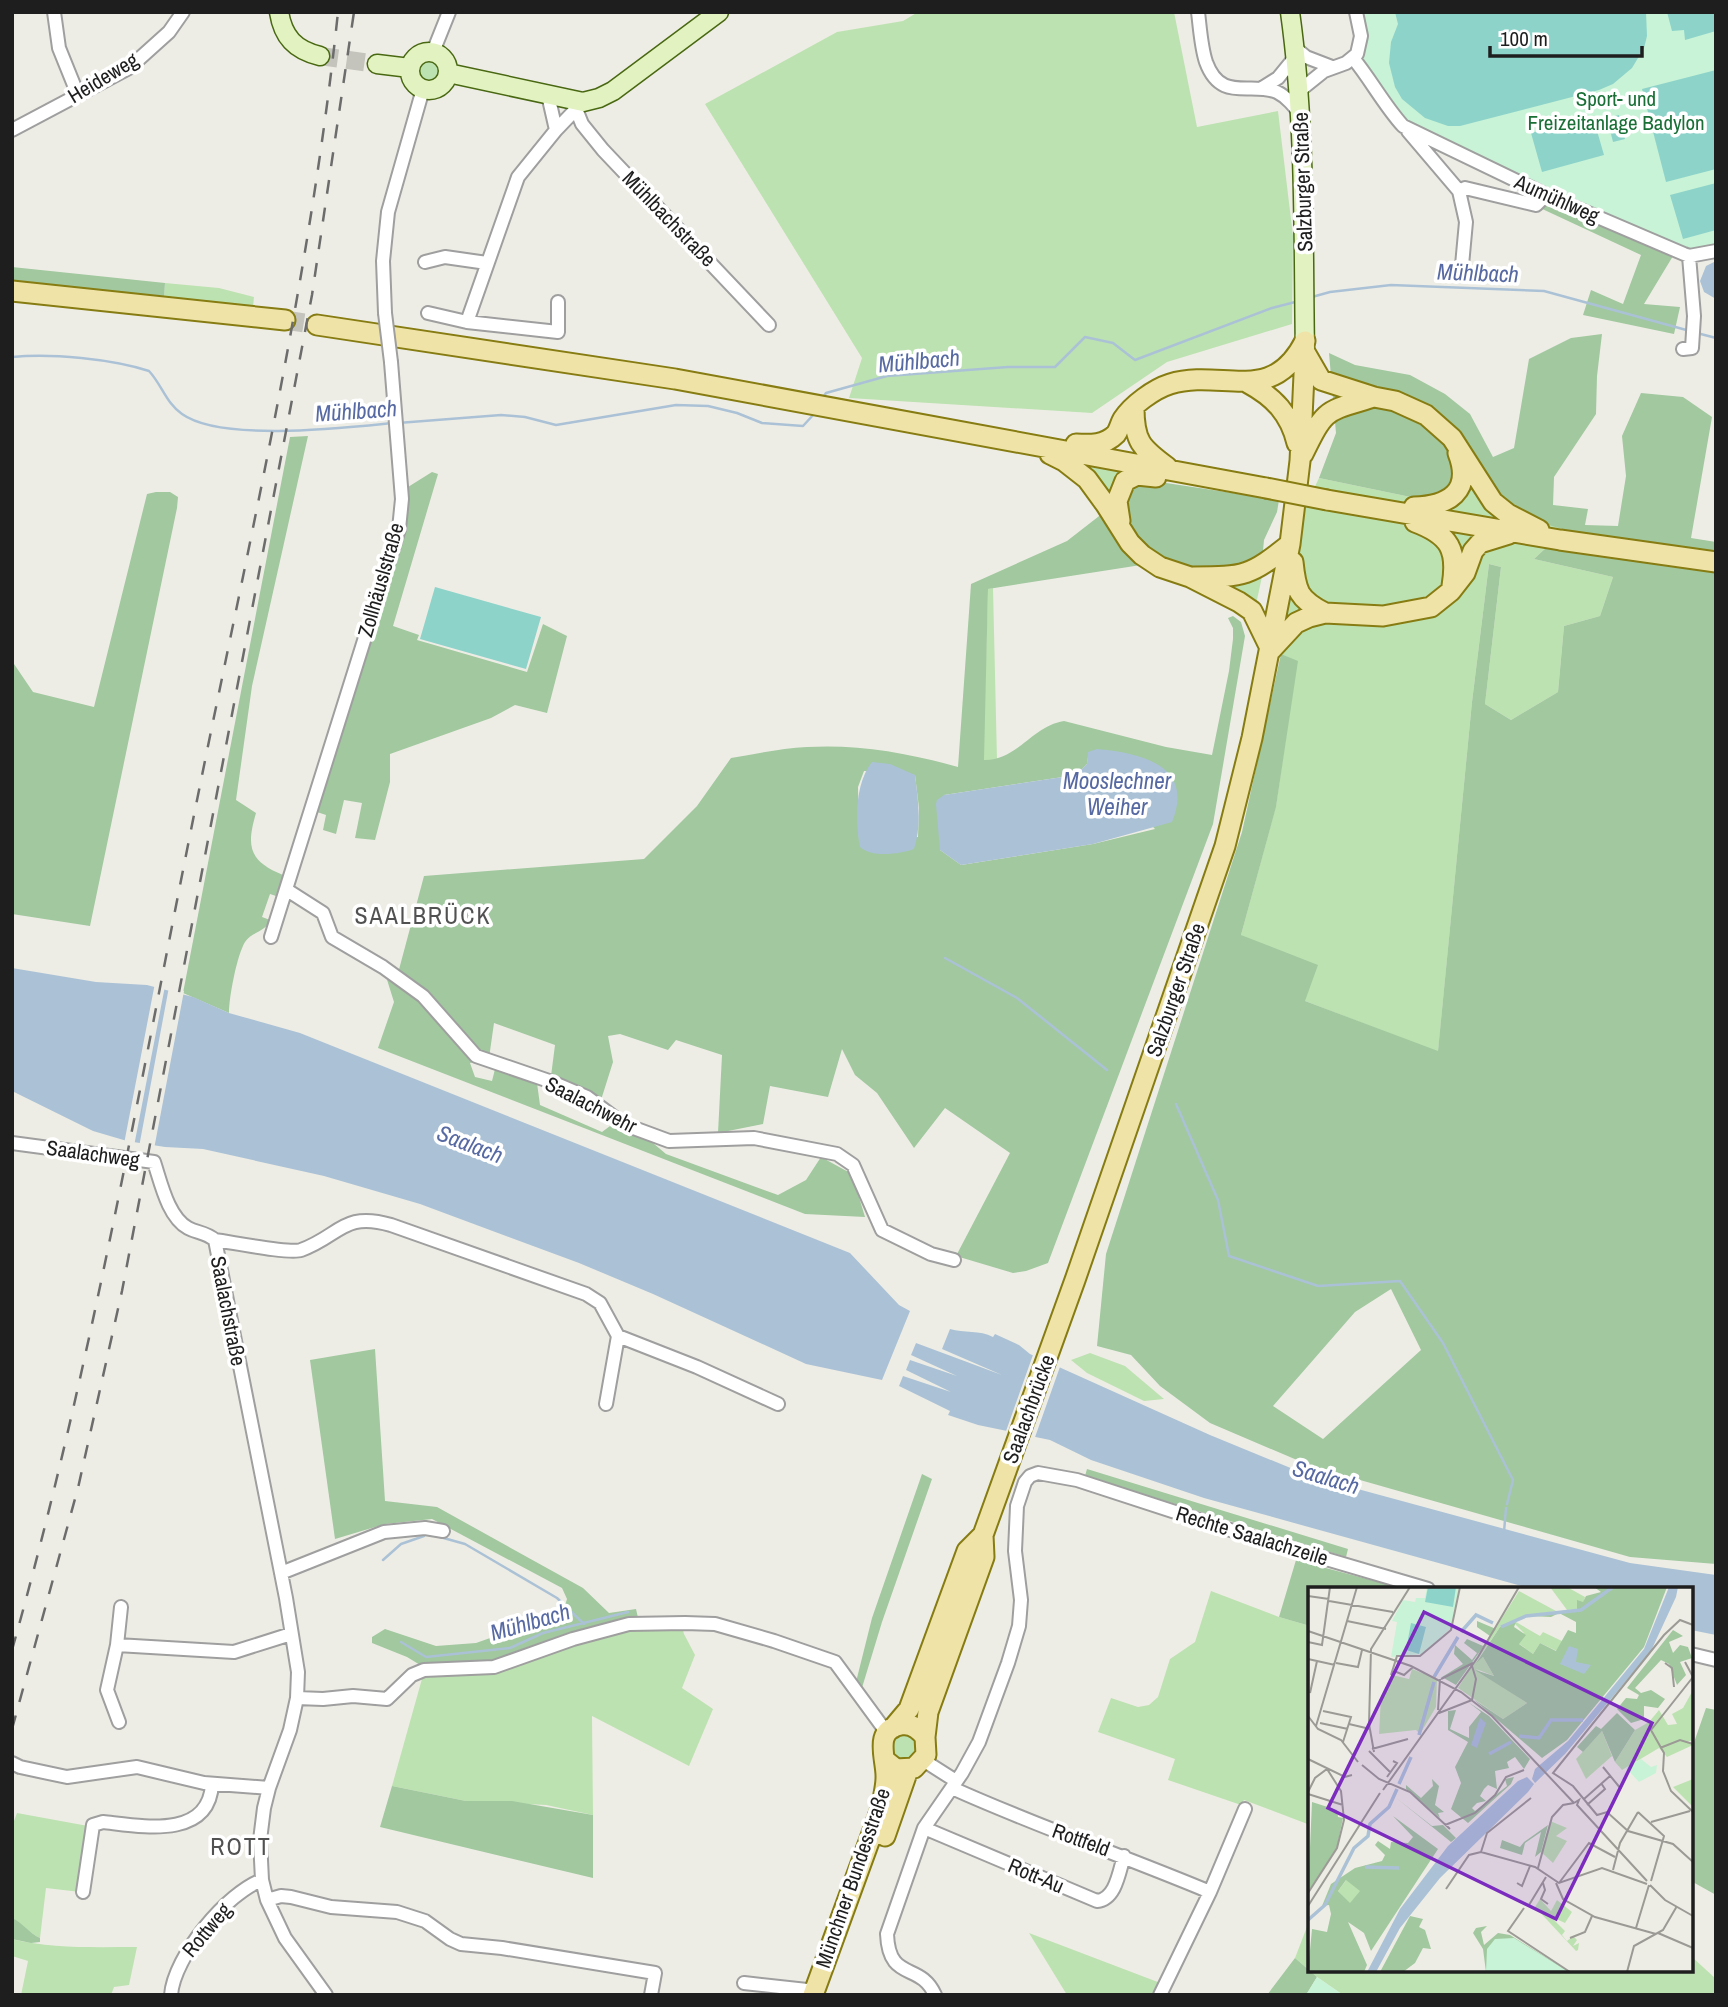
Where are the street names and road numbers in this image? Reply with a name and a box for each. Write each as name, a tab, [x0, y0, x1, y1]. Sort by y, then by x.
street label: Heideweg	[62, 45, 144, 110]
street label: Salzburger Straße	[1286, 112, 1319, 252]
street label: Mühlbachstraße	[616, 164, 723, 273]
street label: Aumühlweg	[1509, 167, 1605, 230]
street label: Zollhäuslstraße	[350, 519, 411, 640]
street label: Salzburger Straße	[1139, 919, 1212, 1061]
street label: Saalachwehr	[540, 1069, 642, 1140]
street label: Saalachweg	[45, 1133, 142, 1174]
street label: Saalachstraße	[204, 1254, 253, 1368]
street label: Saalachbrücke	[995, 1350, 1062, 1467]
street label: Rechte Saalachzeile	[1172, 1499, 1332, 1572]
street label: Münchner Bundesstraße	[808, 1784, 897, 1972]
street label: Rottfeld	[1048, 1816, 1114, 1863]
street label: Rott-Au	[1004, 1851, 1069, 1900]
street label: Rottweg	[175, 1896, 238, 1963]

